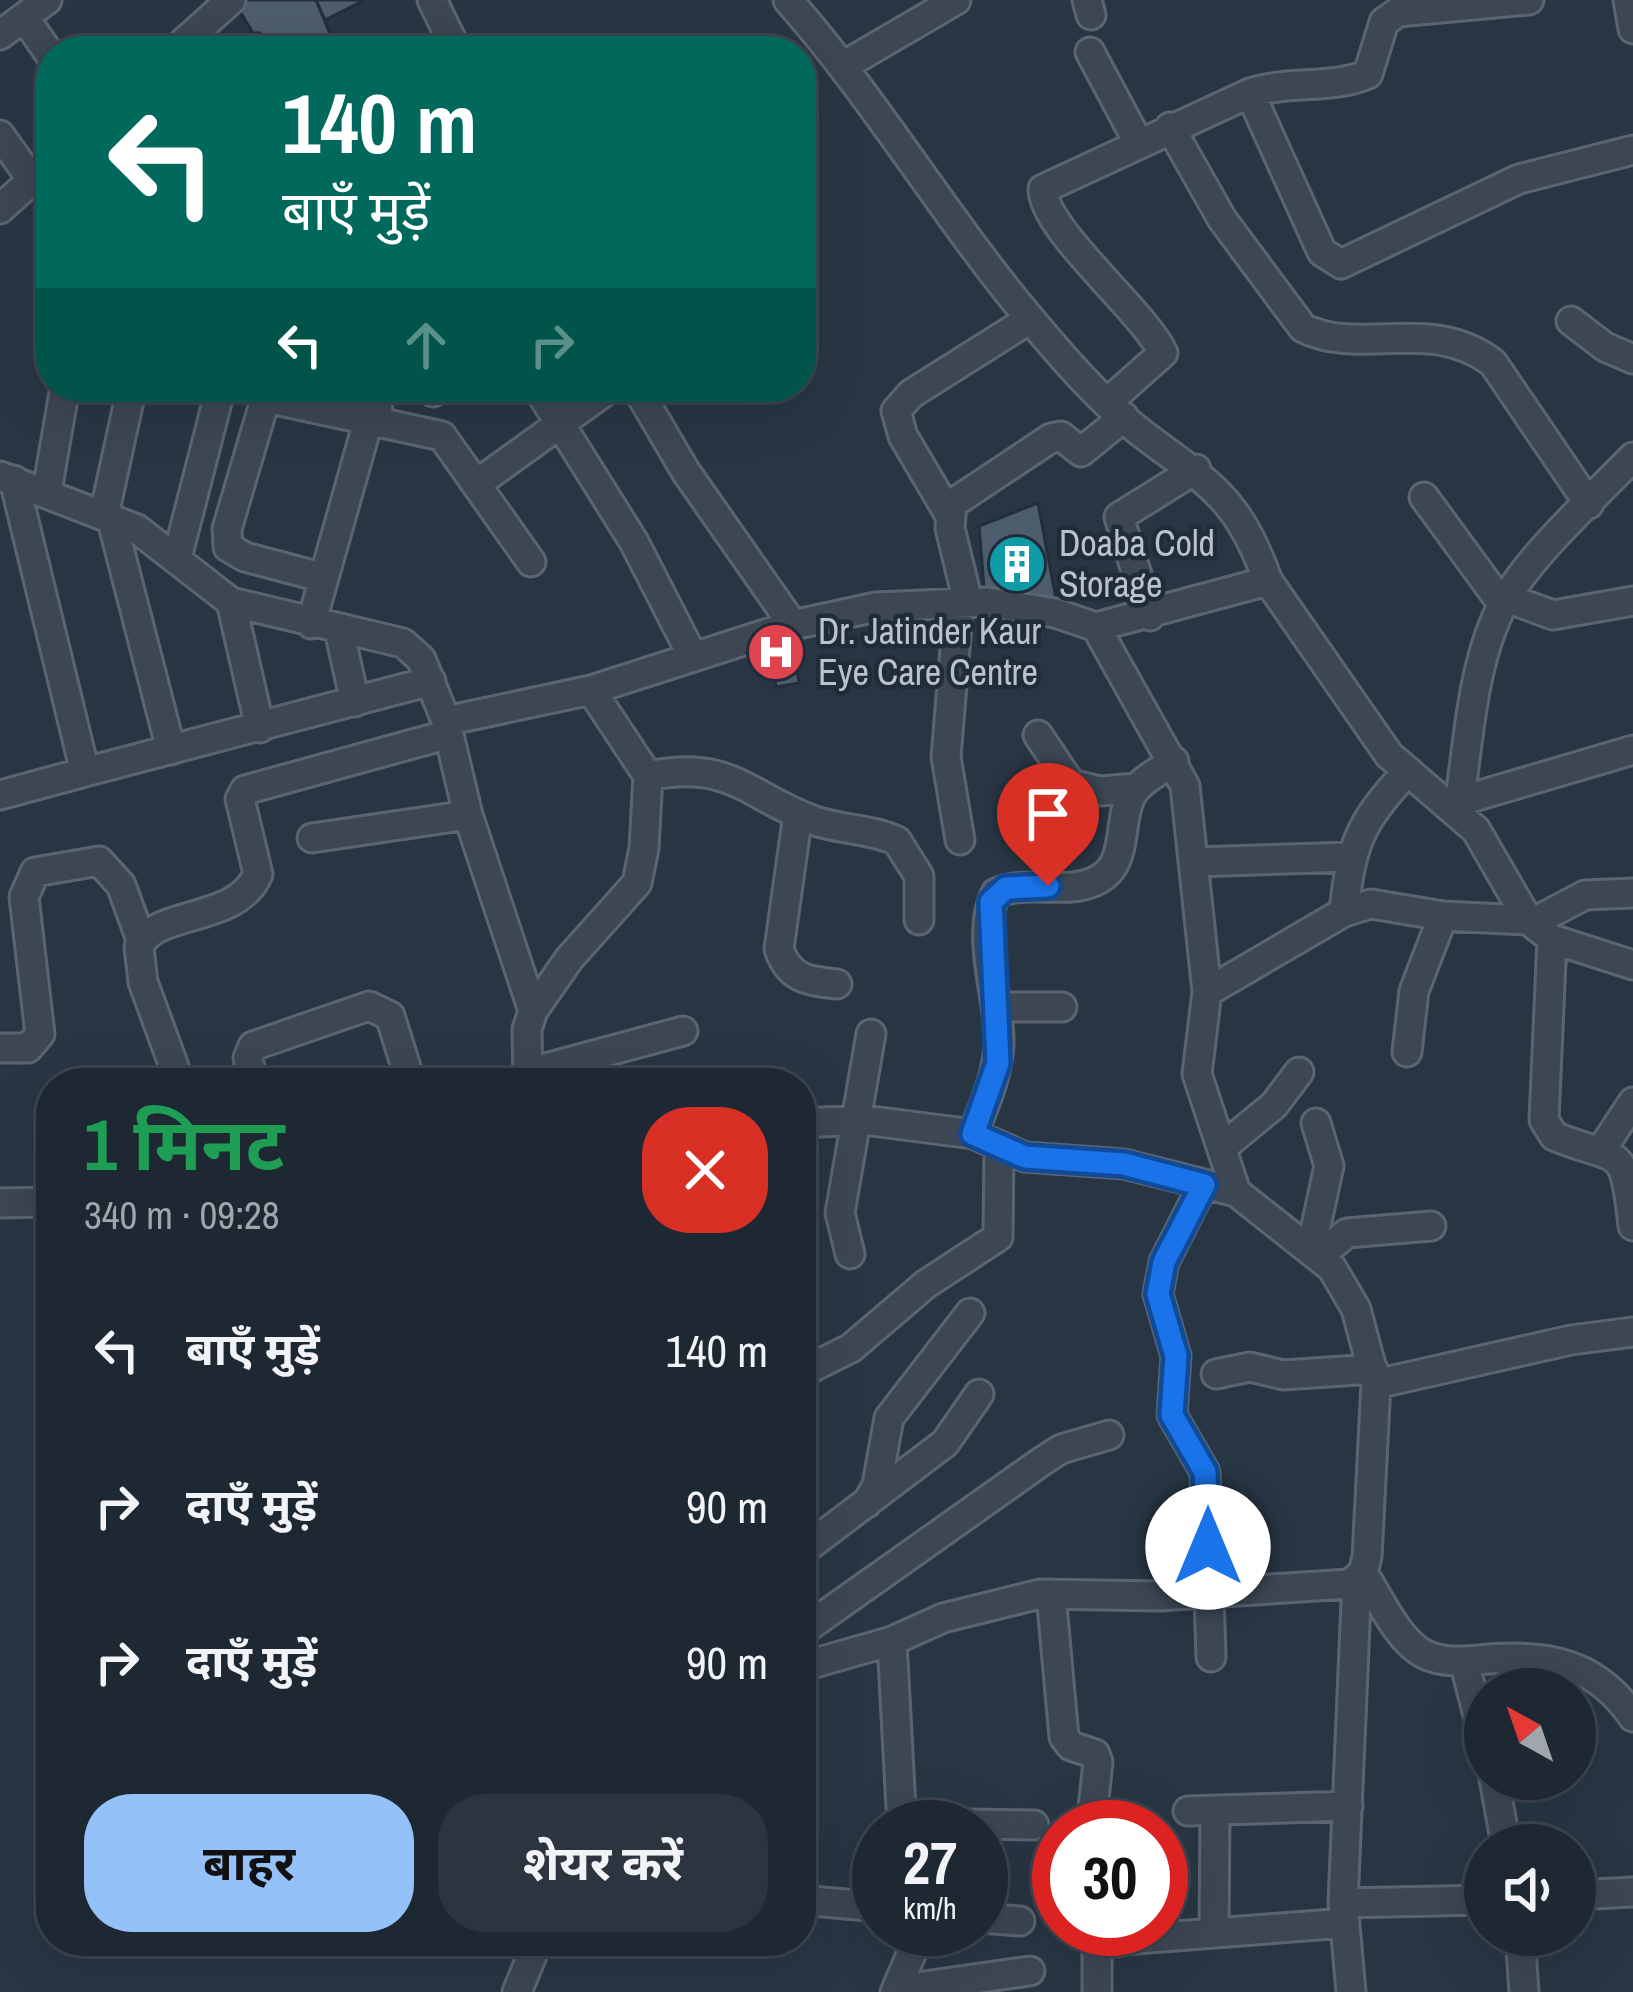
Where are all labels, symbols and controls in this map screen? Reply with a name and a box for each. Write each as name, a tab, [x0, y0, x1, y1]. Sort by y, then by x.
text: 140 m	[282, 66, 477, 179]
icon: left	[84, 84, 240, 240]
text: बाएँ मुड़ें	[282, 174, 430, 247]
icon: left	[267, 312, 333, 378]
icon: ahead	[393, 312, 459, 378]
icon: right	[519, 312, 585, 378]
place label: Doaba Cold Storage	[1059, 519, 1215, 608]
building icon: Doaba Cold Storage	[986, 533, 1048, 595]
place label: Dr. Jatinder Kaur Eye Care Centre	[818, 607, 1041, 696]
hospital icon: Dr. Jatinder Kaur Eye Care Centre	[745, 621, 807, 683]
pin	[997, 763, 1099, 886]
icon: arrive	[1015, 781, 1081, 847]
text: 1 मिनट	[84, 1095, 284, 1192]
button: close	[642, 1107, 768, 1233]
text: 340 m · 09:28	[84, 1189, 280, 1241]
icon: left	[84, 1317, 150, 1383]
text: बाएँ मुड़ें	[186, 1318, 320, 1379]
text: 140 m	[665, 1320, 768, 1381]
icon: right	[84, 1473, 150, 1539]
text: दाएँ मुड़ें	[186, 1474, 317, 1535]
text: 90 m	[686, 1476, 768, 1537]
position arrow	[1145, 1484, 1271, 1610]
icon: right	[84, 1629, 150, 1695]
text: दाएँ मुड़ें	[186, 1630, 317, 1691]
text: 90 m	[686, 1632, 768, 1693]
north arrow	[1464, 1668, 1596, 1800]
map controls	[1464, 1668, 1596, 1956]
button: बाहर	[84, 1794, 414, 1932]
button: शेयर करें	[438, 1794, 768, 1932]
speed limit sign: 30	[1032, 1800, 1188, 1956]
text: 27	[903, 1822, 957, 1903]
button: sound	[1464, 1824, 1596, 1956]
text: km/h	[903, 1888, 957, 1928]

